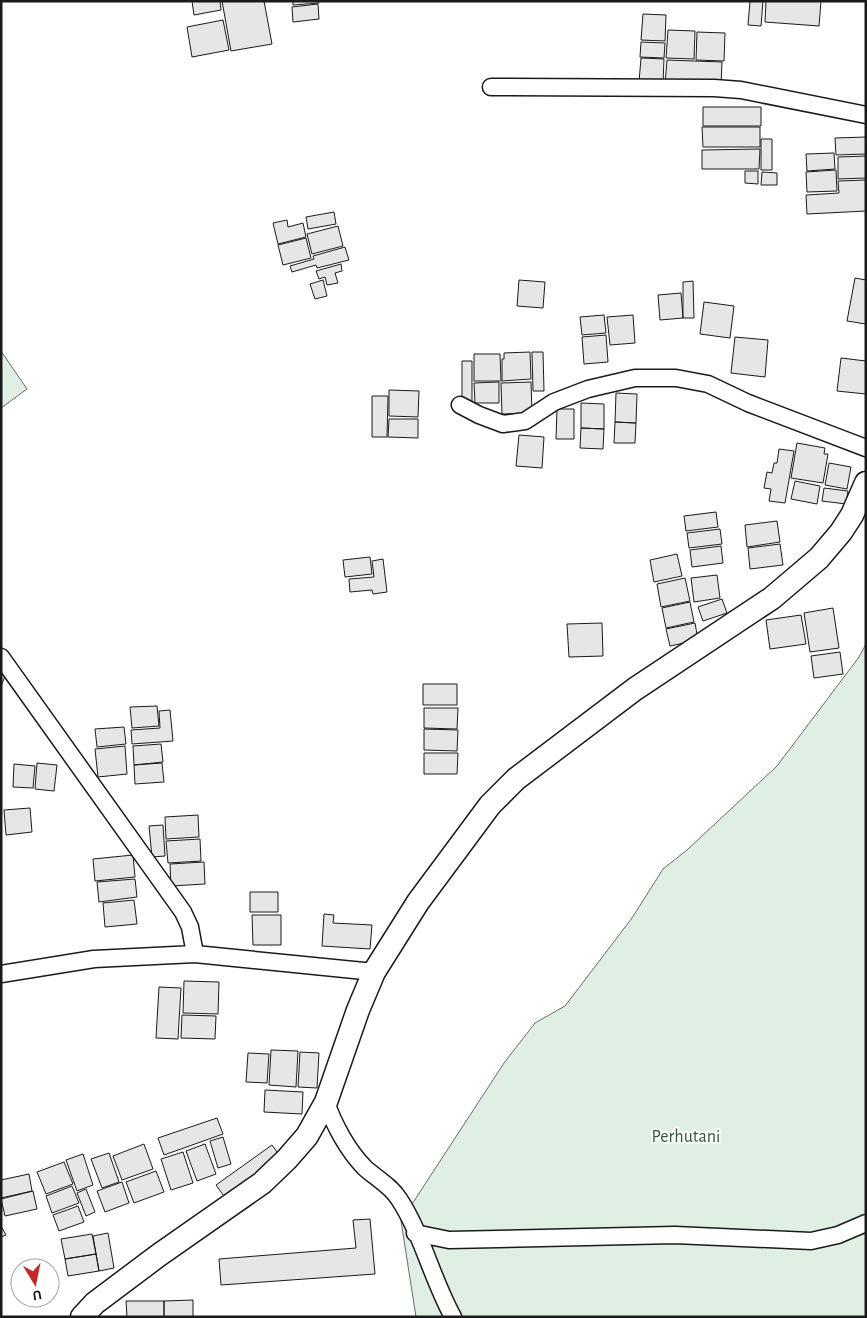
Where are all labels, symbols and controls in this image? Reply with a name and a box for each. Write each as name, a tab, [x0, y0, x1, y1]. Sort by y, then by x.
park label: Perhutani	[652, 1128, 720, 1146]
north arrow	[10, 1258, 60, 1308]
text: U	[31, 1287, 43, 1302]

